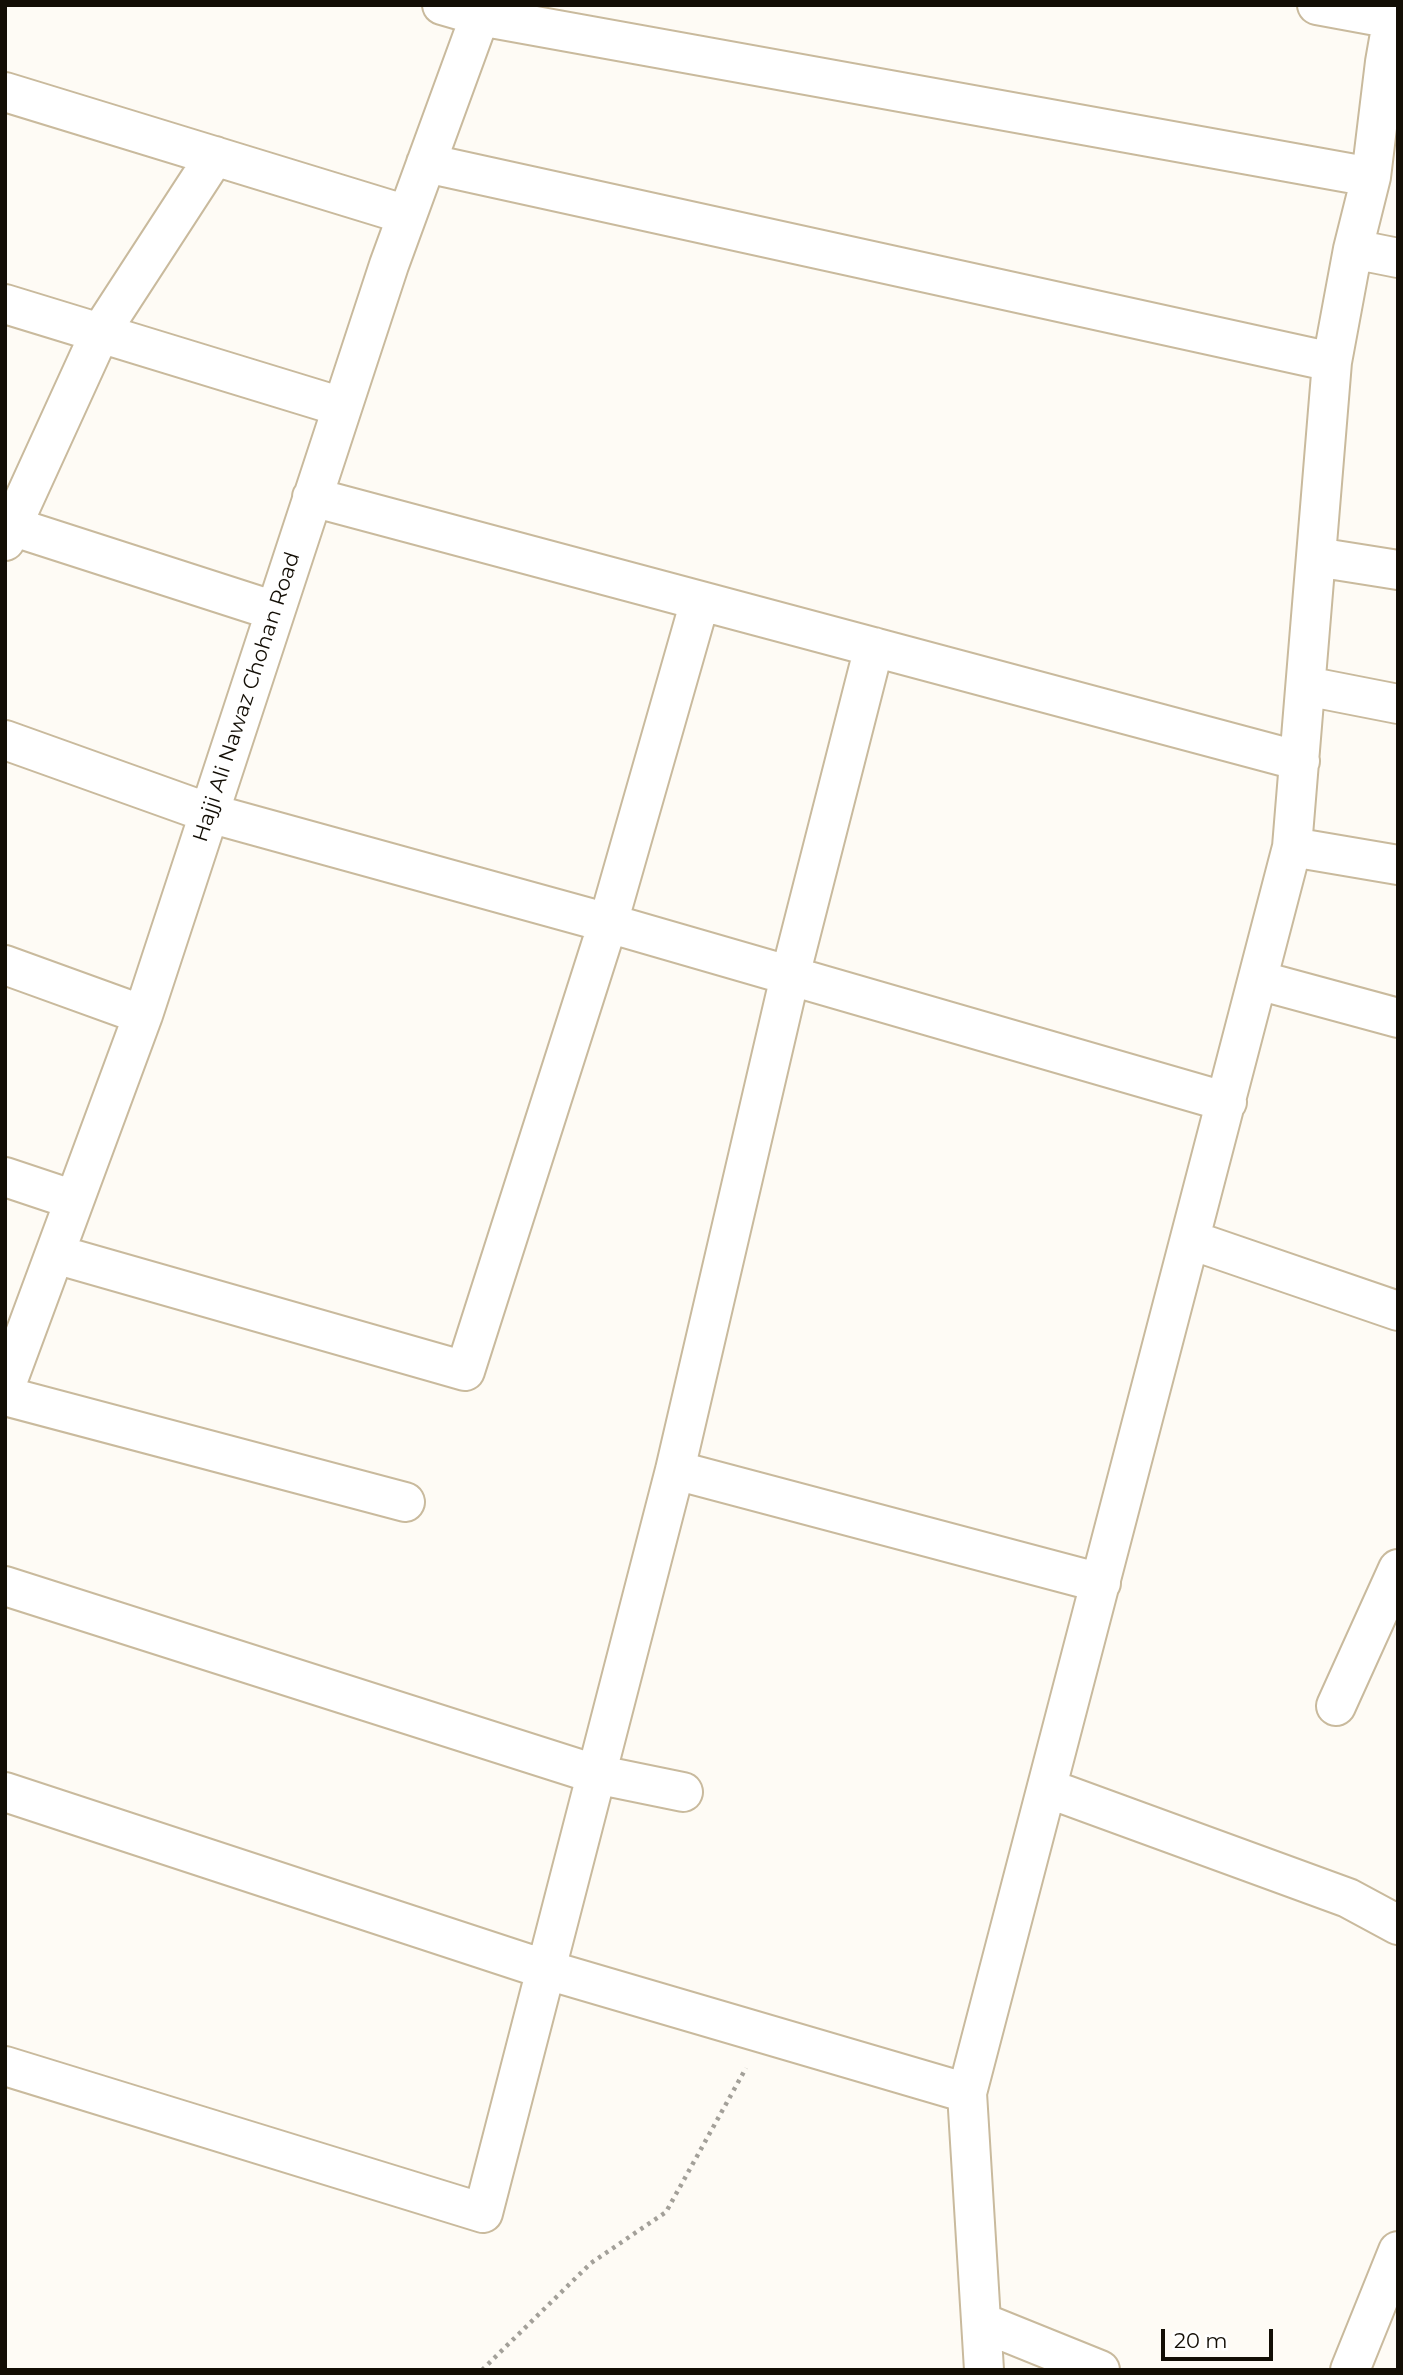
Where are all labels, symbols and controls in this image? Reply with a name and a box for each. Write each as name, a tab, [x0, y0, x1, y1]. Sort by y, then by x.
street label: Hajji Ali Nawaz Chohan Road	[188, 549, 306, 845]
scale bar	[1165, 2316, 1277, 2360]
text: 20 m	[1174, 2328, 1228, 2353]

